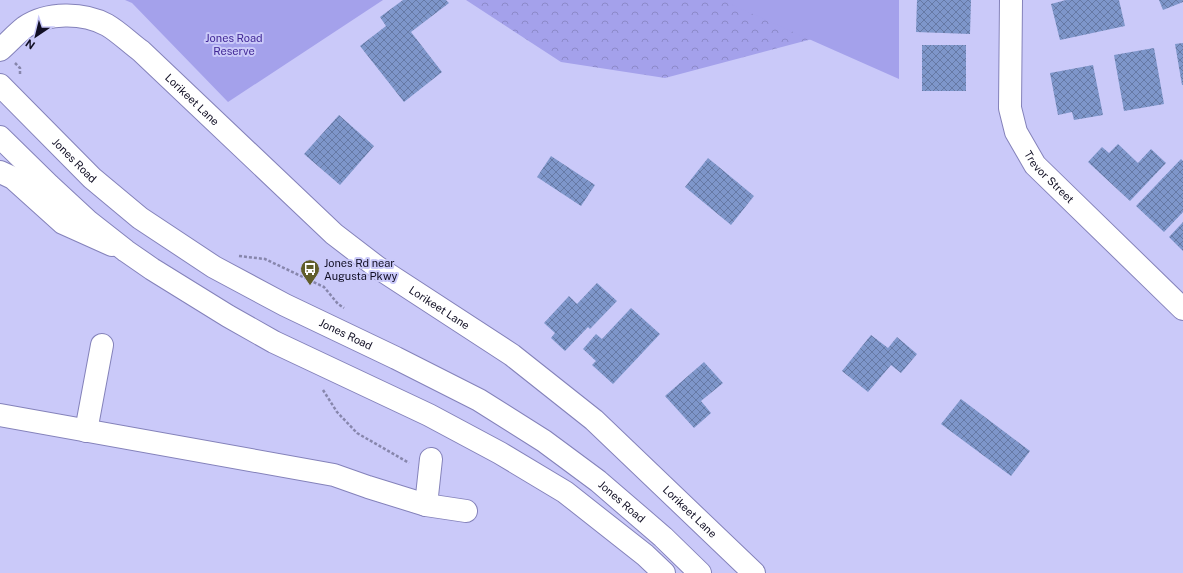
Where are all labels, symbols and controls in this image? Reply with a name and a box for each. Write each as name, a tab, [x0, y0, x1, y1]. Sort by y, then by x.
north arrow	[16, 16, 56, 56]
park label: Jones Road Reserve	[205, 32, 263, 57]
text: N	[23, 37, 37, 52]
street label: Lorikeet Lane	[163, 71, 222, 128]
street label: Jones Road	[50, 136, 99, 185]
street label: Trevor Street	[1022, 149, 1076, 205]
place label: Jones Rd near Augusta Pkwy	[324, 257, 398, 282]
bus stop icon: Jones Rd near Augusta Pkwy	[299, 258, 321, 286]
street label: Lorikeet Lane	[407, 284, 472, 332]
street label: Jones Road	[317, 316, 374, 352]
street label: Jones Road	[596, 478, 647, 525]
street label: Lorikeet Lane	[661, 483, 719, 540]

